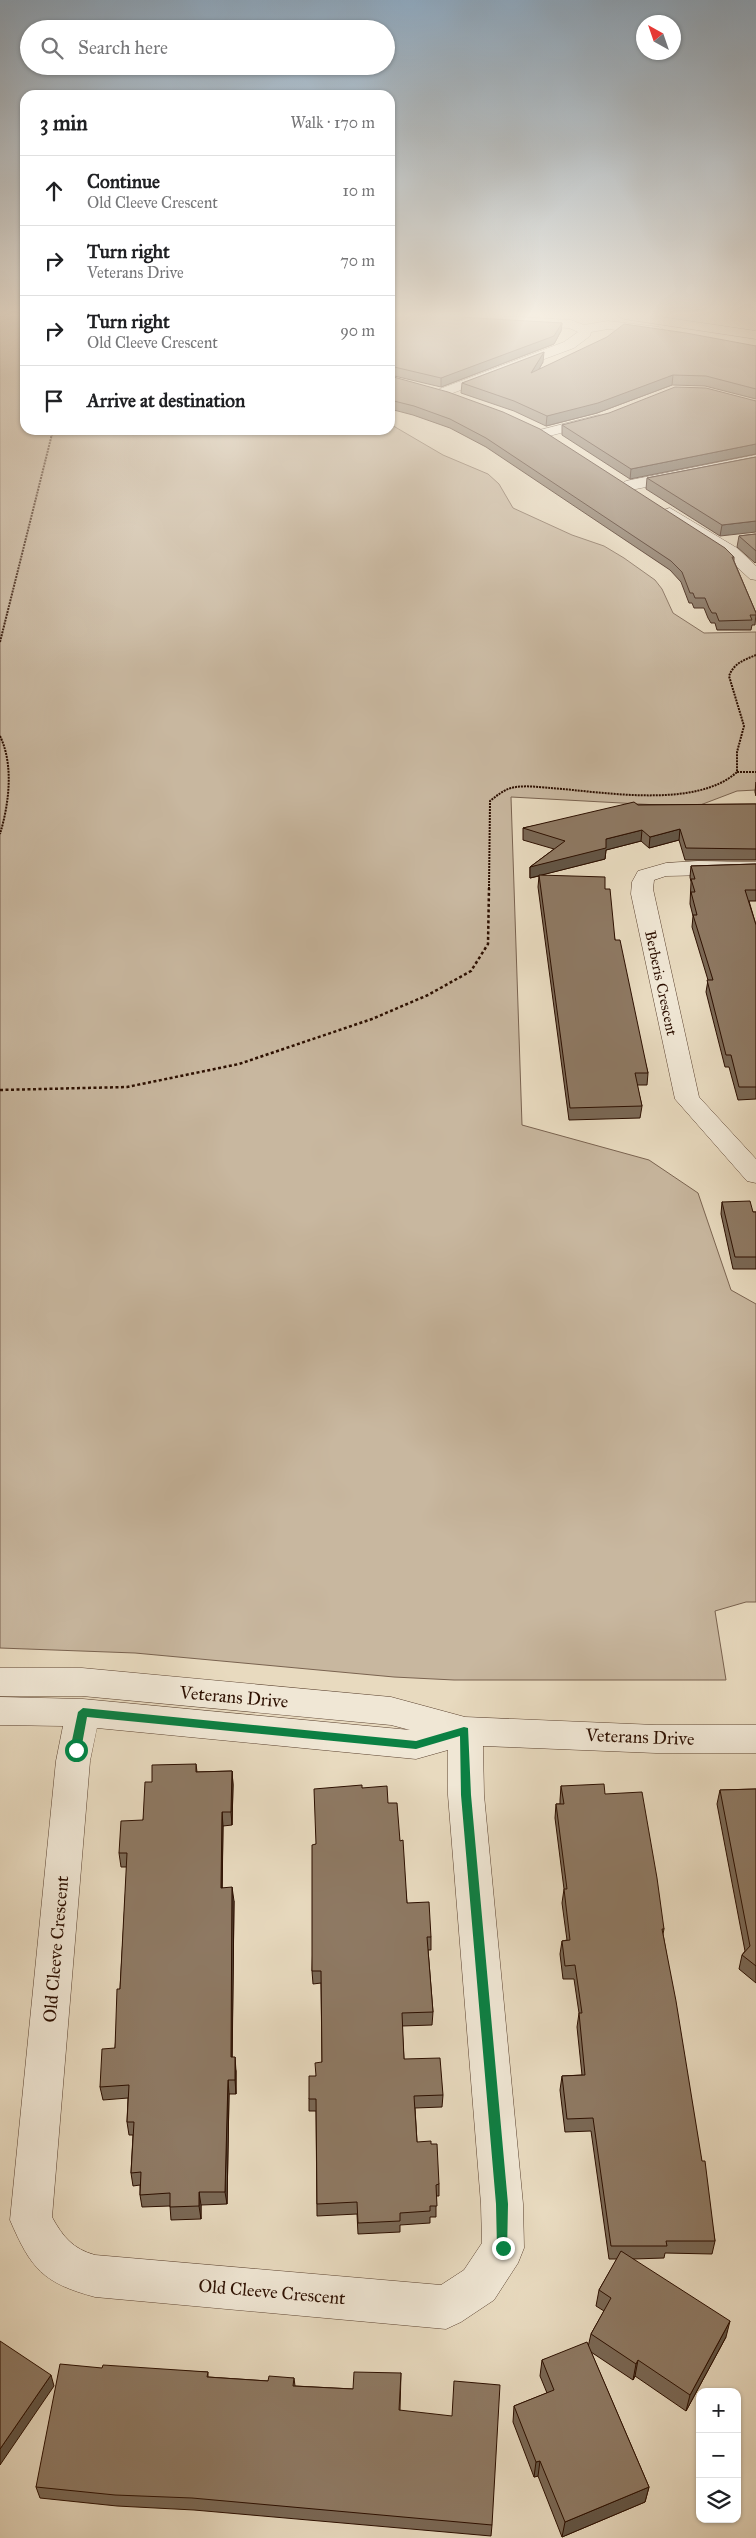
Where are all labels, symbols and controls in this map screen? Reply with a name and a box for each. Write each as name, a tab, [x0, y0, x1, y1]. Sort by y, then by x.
north arrow	[636, 15, 681, 60]
search box	[20, 20, 395, 75]
icon: search	[38, 34, 66, 62]
text: Search here	[78, 36, 168, 59]
text: 3 min	[40, 110, 88, 136]
text: Walk · 170 m	[291, 113, 375, 132]
text: Continue	[87, 170, 160, 193]
icon: ahead	[40, 177, 68, 205]
text: 10 m	[343, 181, 375, 200]
text: Old Cleeve Crescent	[87, 193, 218, 212]
text: Turn right	[87, 240, 170, 263]
icon: right	[40, 247, 68, 275]
text: 70 m	[340, 251, 375, 270]
text: Veterans Drive	[87, 263, 184, 282]
text: Turn right	[87, 310, 170, 333]
icon: right	[40, 317, 68, 345]
text: 90 m	[340, 321, 375, 340]
text: Old Cleeve Crescent	[87, 333, 218, 352]
icon: arrive	[40, 387, 68, 415]
text: Arrive at destination	[87, 389, 245, 412]
street label: Berberis Crescent	[641, 929, 681, 1038]
street label: Veterans Drive	[178, 1681, 289, 1713]
street label: Veterans Drive	[584, 1724, 695, 1750]
route start	[65, 1739, 88, 1762]
street label: Old Cleeve Crescent	[39, 1874, 73, 2023]
route end	[492, 2237, 515, 2260]
street label: Old Cleeve Crescent	[198, 2275, 347, 2309]
map controls	[696, 2388, 741, 2523]
button: +	[696, 2388, 741, 2433]
button: −	[696, 2433, 741, 2478]
button: layers	[696, 2478, 741, 2523]

